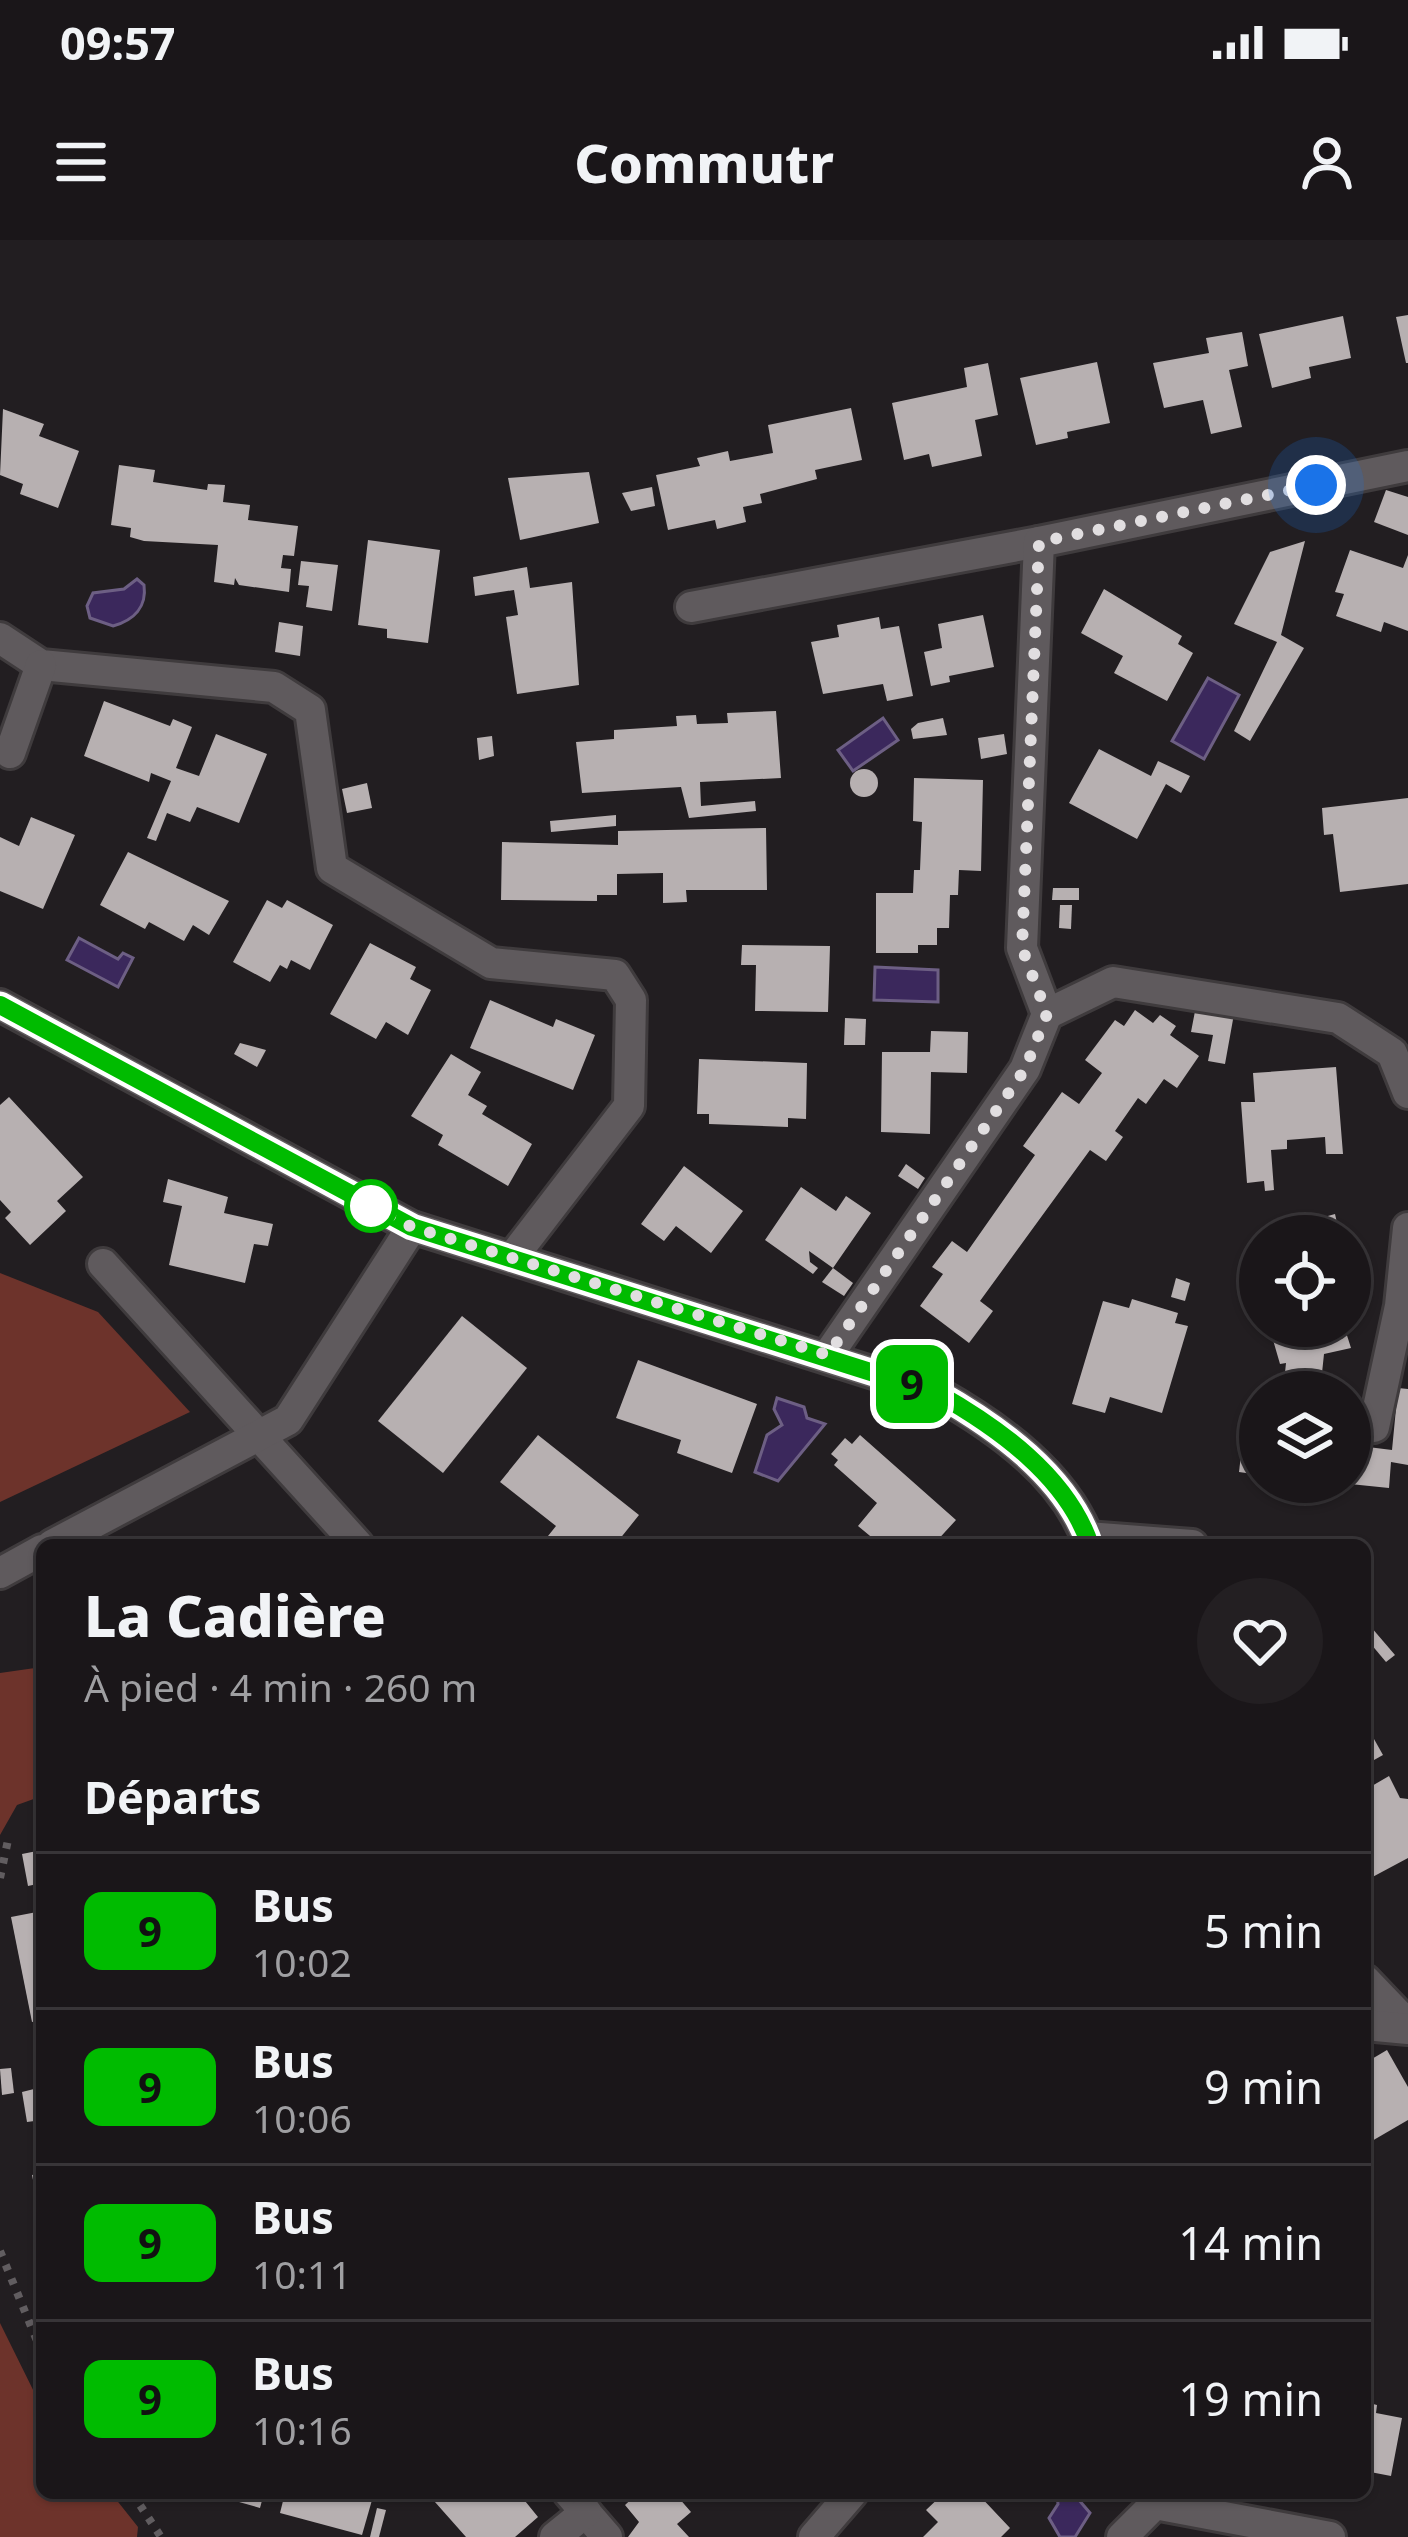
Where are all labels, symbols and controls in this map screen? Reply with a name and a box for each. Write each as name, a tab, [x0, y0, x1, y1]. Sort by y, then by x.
text: 09:57	[60, 12, 176, 73]
text: Commutr	[574, 125, 834, 199]
icon: menu	[48, 129, 114, 195]
icon: person	[1294, 129, 1360, 195]
your location	[1286, 455, 1346, 515]
unlabelled marker	[346, 1181, 396, 1231]
map controls	[1239, 1215, 1371, 1503]
button: locate	[1239, 1215, 1371, 1347]
line badge: 9	[873, 1345, 951, 1423]
text: 9	[900, 1355, 924, 1412]
button: layers	[1239, 1371, 1371, 1503]
text: La Cadière	[84, 1576, 386, 1654]
button: heart	[1197, 1578, 1323, 1704]
text: À pied · 4 min · 260 m	[84, 1660, 477, 1713]
text: Départs	[84, 1766, 261, 1827]
text: Bus	[252, 1874, 334, 1935]
text: 5 min	[1204, 1900, 1323, 1961]
text: 9	[138, 1902, 162, 1959]
text: 10:02	[252, 1935, 352, 1988]
text: Bus	[252, 2030, 334, 2091]
text: 9 min	[1204, 2056, 1323, 2117]
text: 9	[138, 2058, 162, 2115]
text: 10:06	[252, 2091, 352, 2144]
text: Bus	[252, 2186, 334, 2247]
text: 14 min	[1178, 2212, 1323, 2273]
text: 9	[138, 2214, 162, 2271]
text: 10:11	[252, 2247, 352, 2300]
text: Bus	[252, 2342, 334, 2403]
text: 19 min	[1178, 2368, 1323, 2429]
text: 9	[138, 2370, 162, 2427]
text: 10:16	[252, 2403, 352, 2456]

